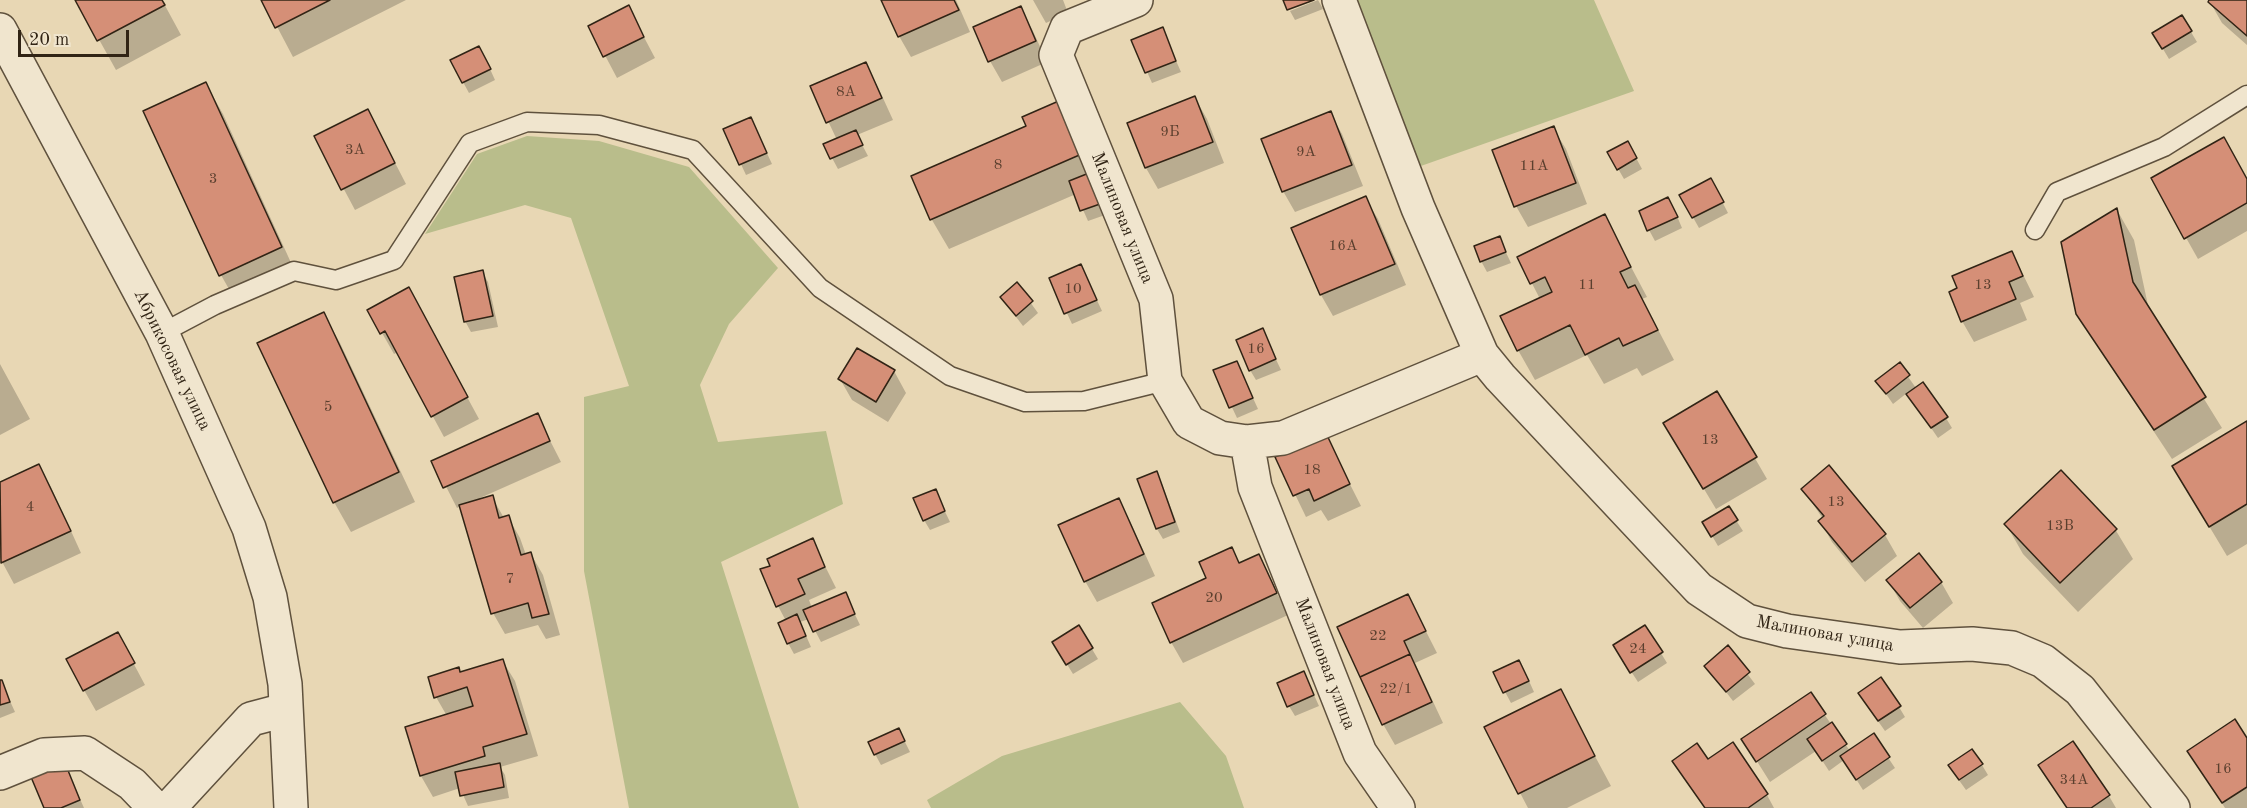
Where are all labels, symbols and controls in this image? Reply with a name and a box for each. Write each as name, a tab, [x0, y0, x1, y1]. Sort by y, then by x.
scale bar	[21, 18, 132, 56]
text: 20 m	[29, 31, 69, 49]
house number: 8А	[836, 83, 856, 101]
house number: 9Б	[1160, 123, 1180, 141]
house number: 3А	[345, 141, 365, 159]
house number: 9А	[1296, 143, 1316, 161]
street label: Малиновая улица	[1086, 149, 1158, 287]
house number: 8	[994, 156, 1002, 174]
house number: 11А	[1520, 157, 1548, 175]
house number: 3	[209, 170, 217, 188]
house number: 16А	[1329, 237, 1357, 255]
house number: 11	[1578, 276, 1596, 294]
house number: 13	[1974, 276, 1992, 294]
house number: 10	[1064, 280, 1082, 298]
street label: Абрикосовая улица	[128, 286, 216, 434]
house number: 16	[1247, 340, 1265, 358]
house number: 5	[324, 398, 332, 416]
house number: 13	[1701, 431, 1719, 449]
house number: 18	[1303, 461, 1321, 479]
house number: 13	[1827, 493, 1845, 511]
house number: 4	[26, 498, 34, 516]
house number: 13В	[2046, 517, 2074, 535]
house number: 7	[506, 570, 514, 588]
house number: 20	[1205, 589, 1223, 607]
street label: Малиновая улица	[1290, 595, 1360, 733]
street label: Малиновая улица	[1754, 611, 1896, 657]
house number: 22	[1369, 627, 1387, 645]
house number: 24	[1629, 640, 1647, 658]
house number: 22/1	[1380, 680, 1412, 698]
house number: 16	[2214, 760, 2232, 778]
house number: 34А	[2060, 771, 2088, 789]

